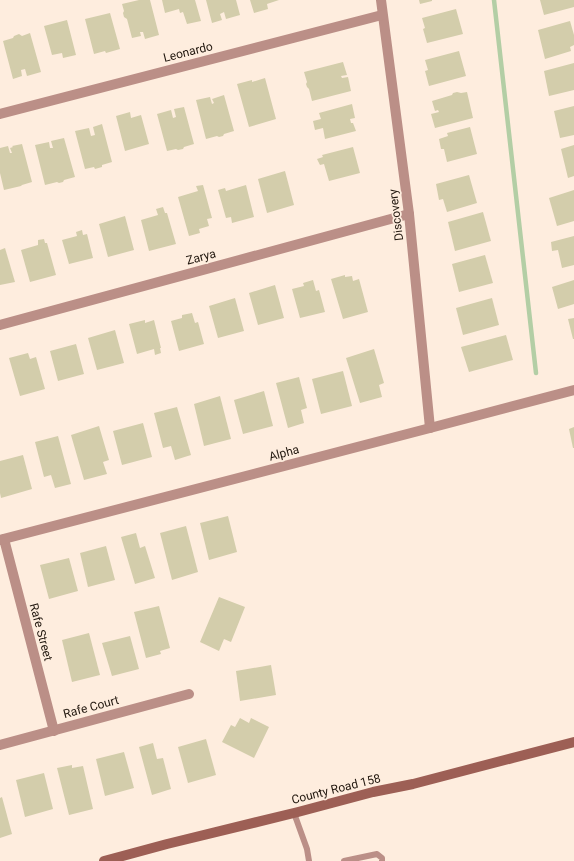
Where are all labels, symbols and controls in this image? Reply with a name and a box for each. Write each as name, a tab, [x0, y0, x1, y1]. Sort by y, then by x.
street label: Leonardo	[162, 39, 214, 65]
street label: Discovery	[386, 188, 406, 242]
street label: Zarya	[185, 246, 217, 268]
street label: Alpha	[267, 442, 301, 464]
street label: Rafe Street	[27, 602, 55, 662]
street label: Rafe Court	[62, 693, 120, 721]
street label: County Road 158	[290, 771, 382, 807]

